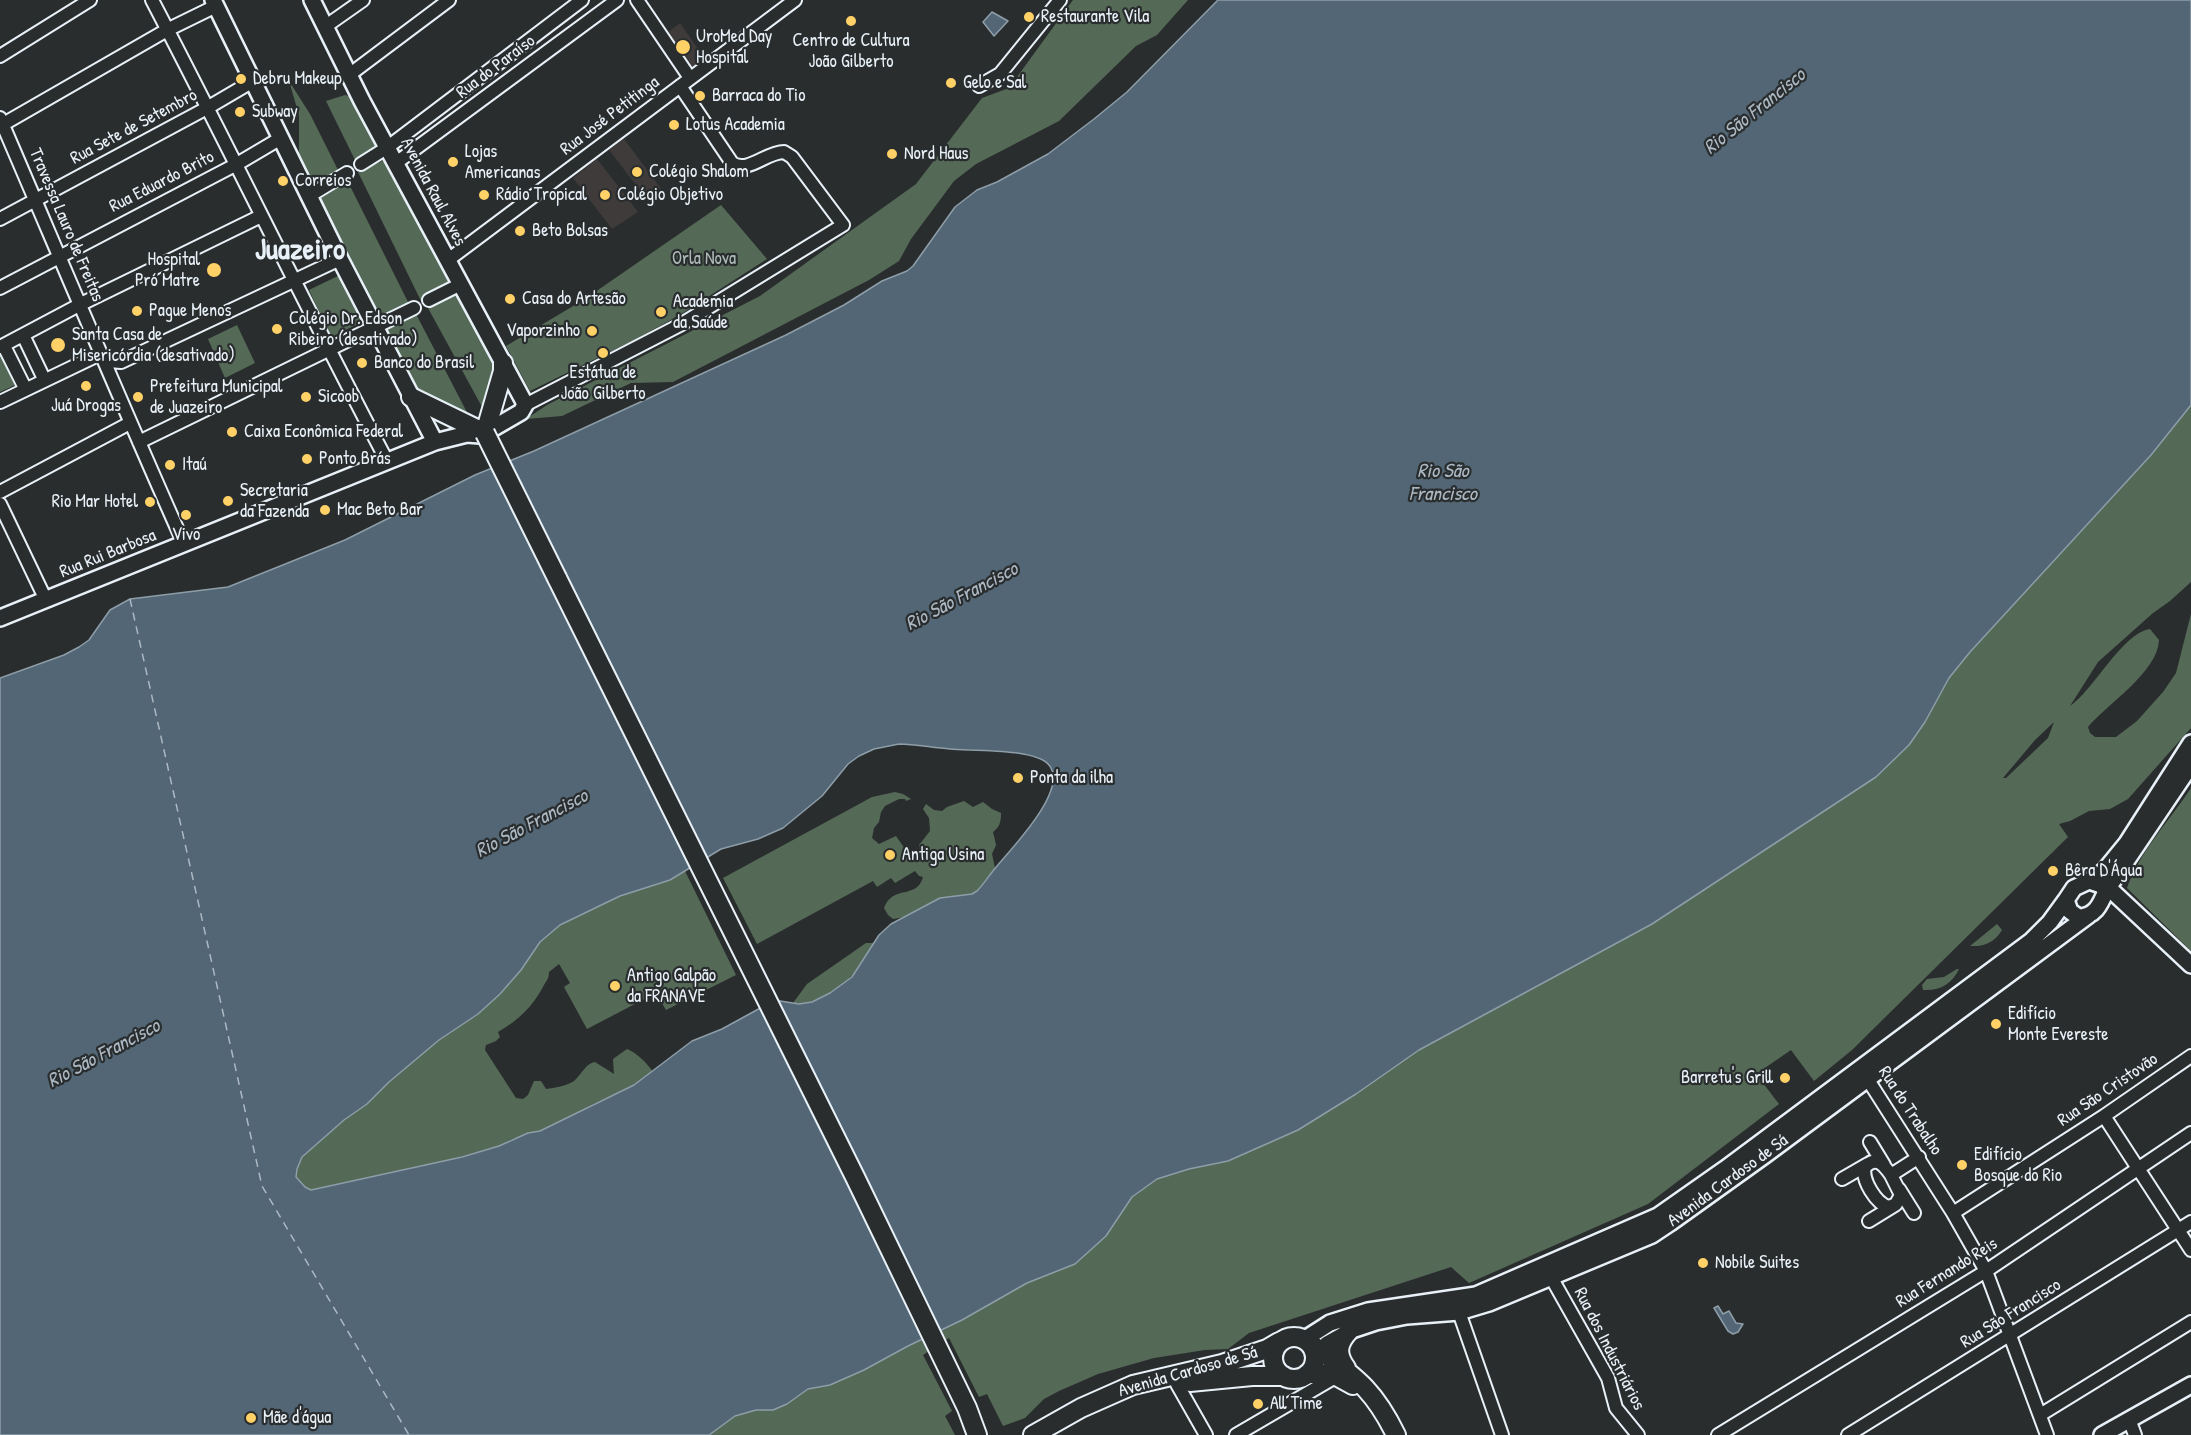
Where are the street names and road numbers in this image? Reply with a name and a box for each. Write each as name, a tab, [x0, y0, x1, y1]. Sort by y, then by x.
street label: Rua do Paraíso	[452, 30, 540, 104]
street label: Rua José Petitinga	[556, 72, 664, 160]
street label: Rua Sete de Setembro	[67, 84, 201, 170]
street label: Avenida Raul Alves	[395, 134, 471, 250]
street label: Travessa Lauro de Freitas	[24, 145, 108, 305]
street label: Rua Eduardo Brito	[106, 146, 218, 218]
street label: Rua Rui Barbosa	[57, 525, 159, 583]
street label: Rua São Cristovão	[2054, 1049, 2162, 1131]
street label: Rua do Trabalho	[1873, 1063, 1947, 1159]
street label: Avenida Cardoso de Sá	[1664, 1130, 1792, 1232]
street label: Rua Fernando Reis	[1892, 1233, 2002, 1313]
street label: Rua São Francisco	[1957, 1275, 2065, 1353]
street label: Rua dos Industriários	[1569, 1284, 1649, 1414]
street label: Avenida Cardoso de Sá	[1116, 1342, 1260, 1402]

